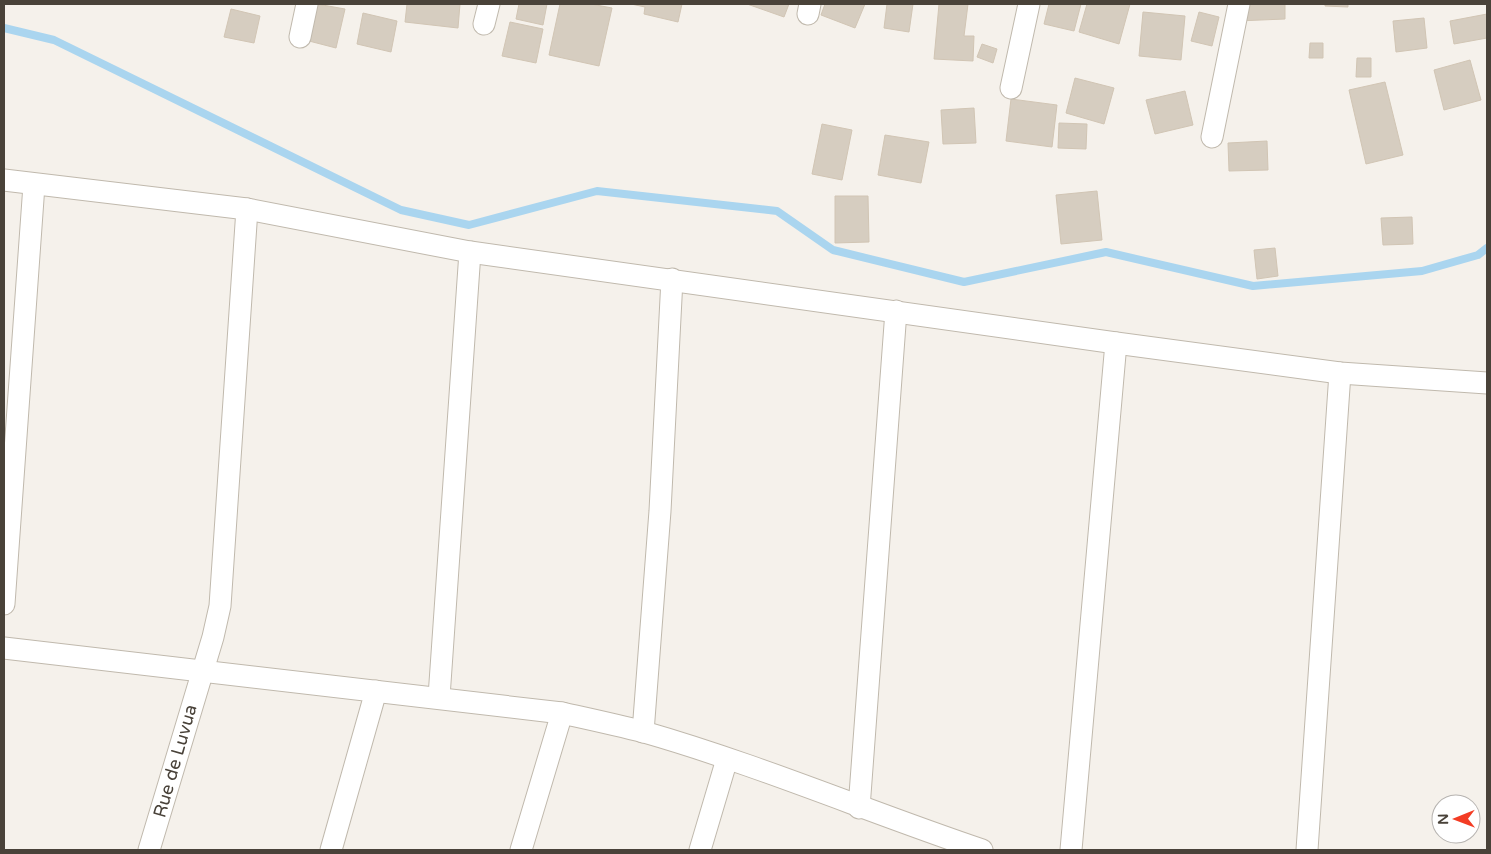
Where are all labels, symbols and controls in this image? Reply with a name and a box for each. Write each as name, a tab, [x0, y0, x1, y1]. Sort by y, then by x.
street label: Rue de Luvua	[148, 702, 202, 820]
north arrow	[1431, 794, 1481, 844]
text: N	[1435, 813, 1452, 825]

